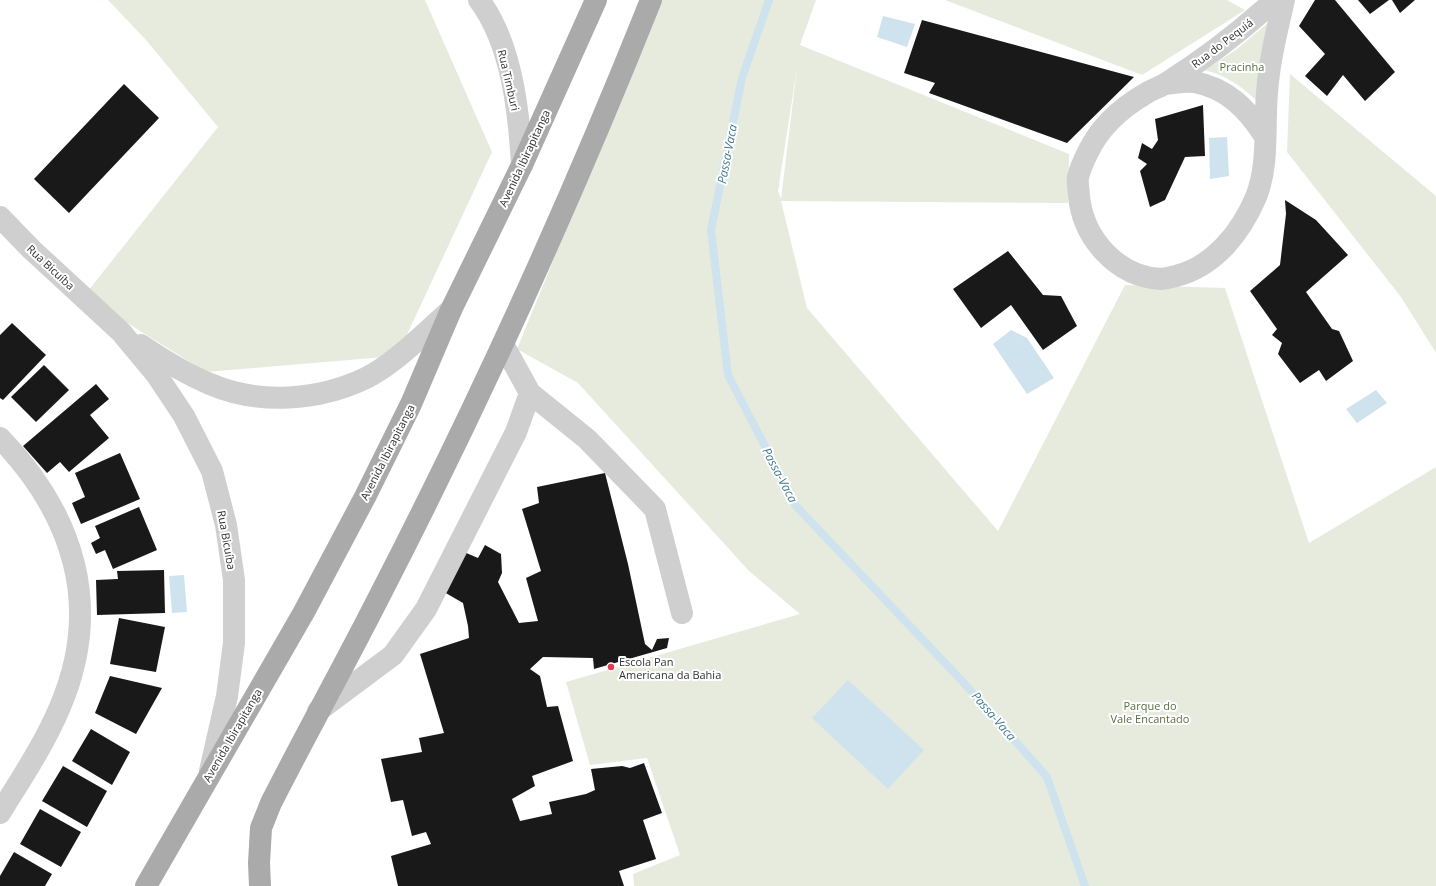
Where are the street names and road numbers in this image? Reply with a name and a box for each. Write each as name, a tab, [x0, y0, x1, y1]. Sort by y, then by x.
street label: Rua do Pequiá	[1188, 15, 1256, 71]
street label: Rua Timburi	[495, 48, 523, 112]
street label: Avenida Ibirapitanga	[495, 107, 553, 209]
street label: Rua Bicuíba	[24, 241, 78, 293]
street label: Avenida Ibirapitanga	[356, 402, 418, 502]
street label: Rua Bicuíba	[214, 509, 240, 571]
street label: Avenida Ibirapitanga	[199, 686, 265, 784]

